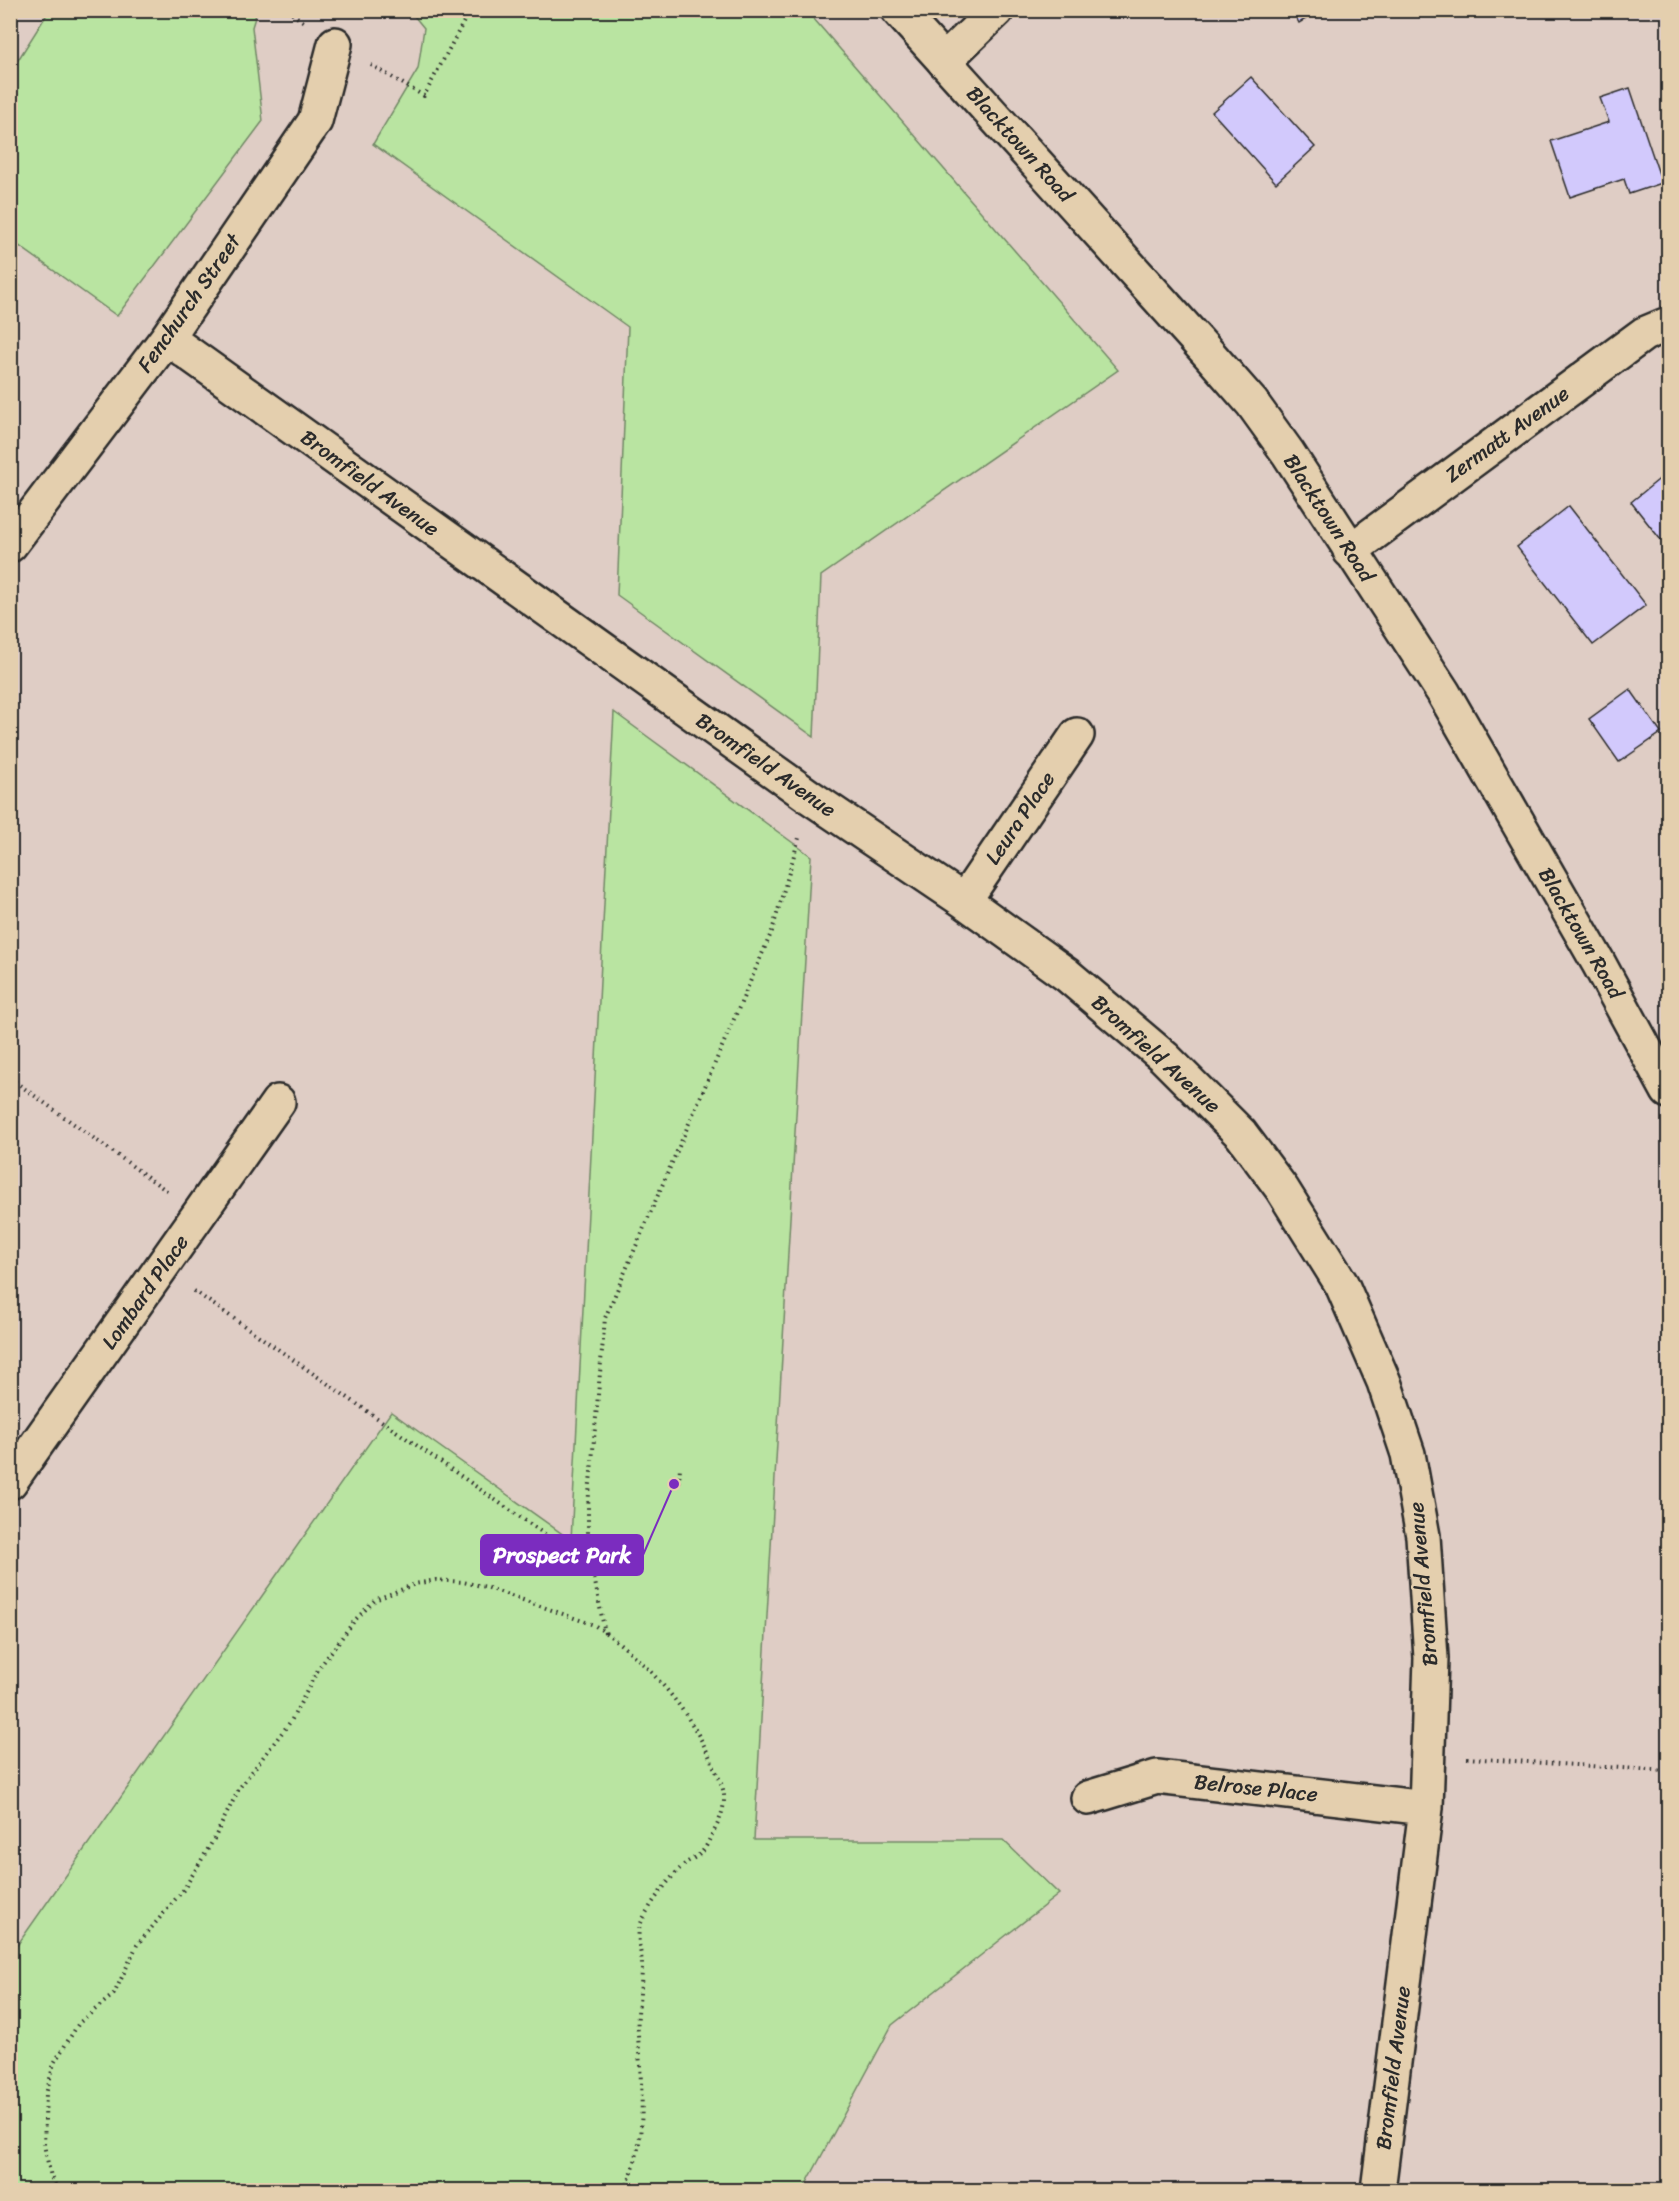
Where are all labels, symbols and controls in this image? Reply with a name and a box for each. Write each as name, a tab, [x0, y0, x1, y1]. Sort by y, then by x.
street label: Blacktown Road	[957, 77, 1085, 213]
street label: Fenchurch Street	[127, 224, 252, 381]
street label: Zermatt Avenue	[1436, 375, 1578, 493]
street label: Bromfield Avenue	[292, 419, 448, 547]
street label: Blacktown Road	[1273, 446, 1386, 592]
street label: Bromfield Avenue	[688, 702, 844, 828]
street label: Leura Place	[974, 763, 1066, 873]
street label: Blacktown Road	[1528, 860, 1635, 1008]
street label: Bromfield Avenue	[1082, 985, 1230, 1123]
street label: Lombard Place	[91, 1226, 199, 1358]
street label: Bromfield Avenue	[1397, 1500, 1449, 1668]
callout: Prospect Park	[481, 1535, 643, 1575]
text: Prospect Park	[493, 1536, 632, 1575]
street label: Belrose Place	[1192, 1763, 1320, 1813]
street label: Bromfield Avenue	[1364, 1984, 1422, 2152]

